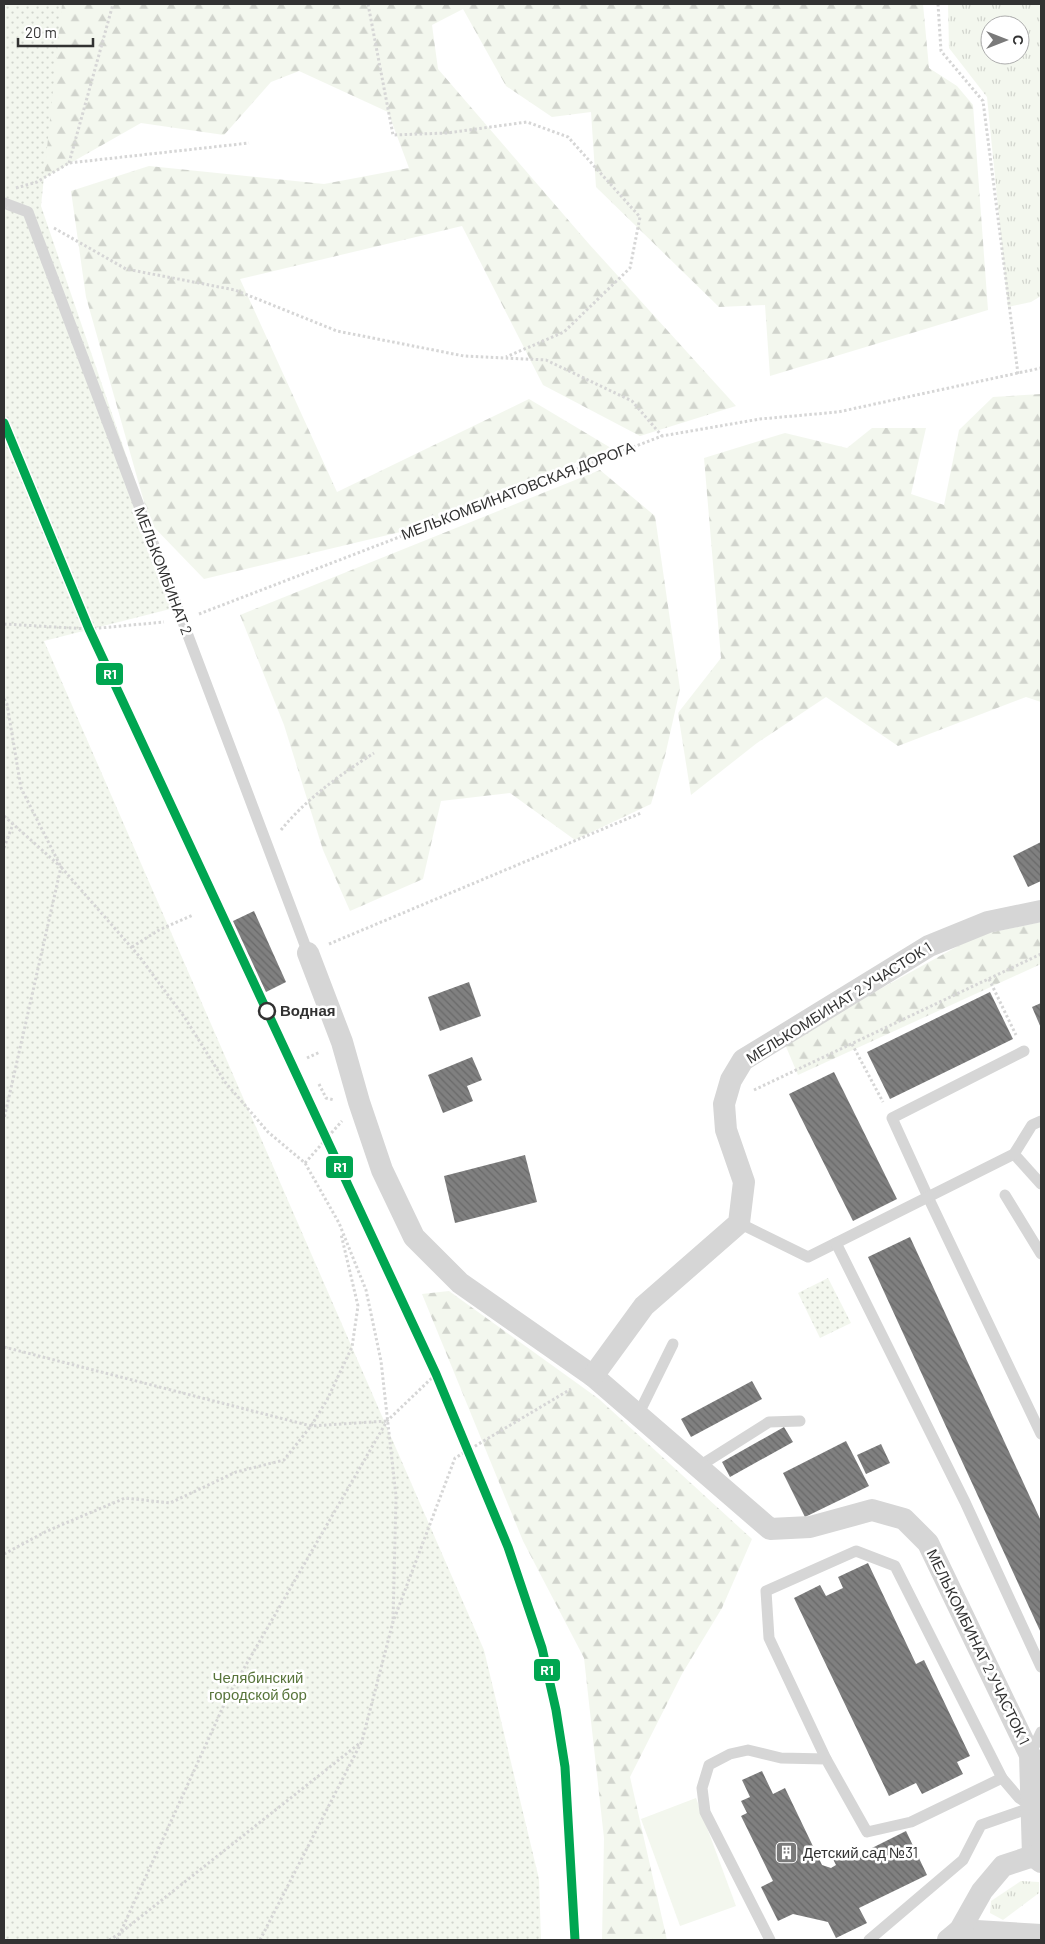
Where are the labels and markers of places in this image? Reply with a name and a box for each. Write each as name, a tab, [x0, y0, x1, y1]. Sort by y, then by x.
place label: Водная	[280, 1001, 335, 1019]
marker: Водная	[258, 1002, 276, 1020]
building icon: Детский сад №31	[775, 1841, 799, 1865]
place label: Детский сад №31	[803, 1843, 918, 1861]

